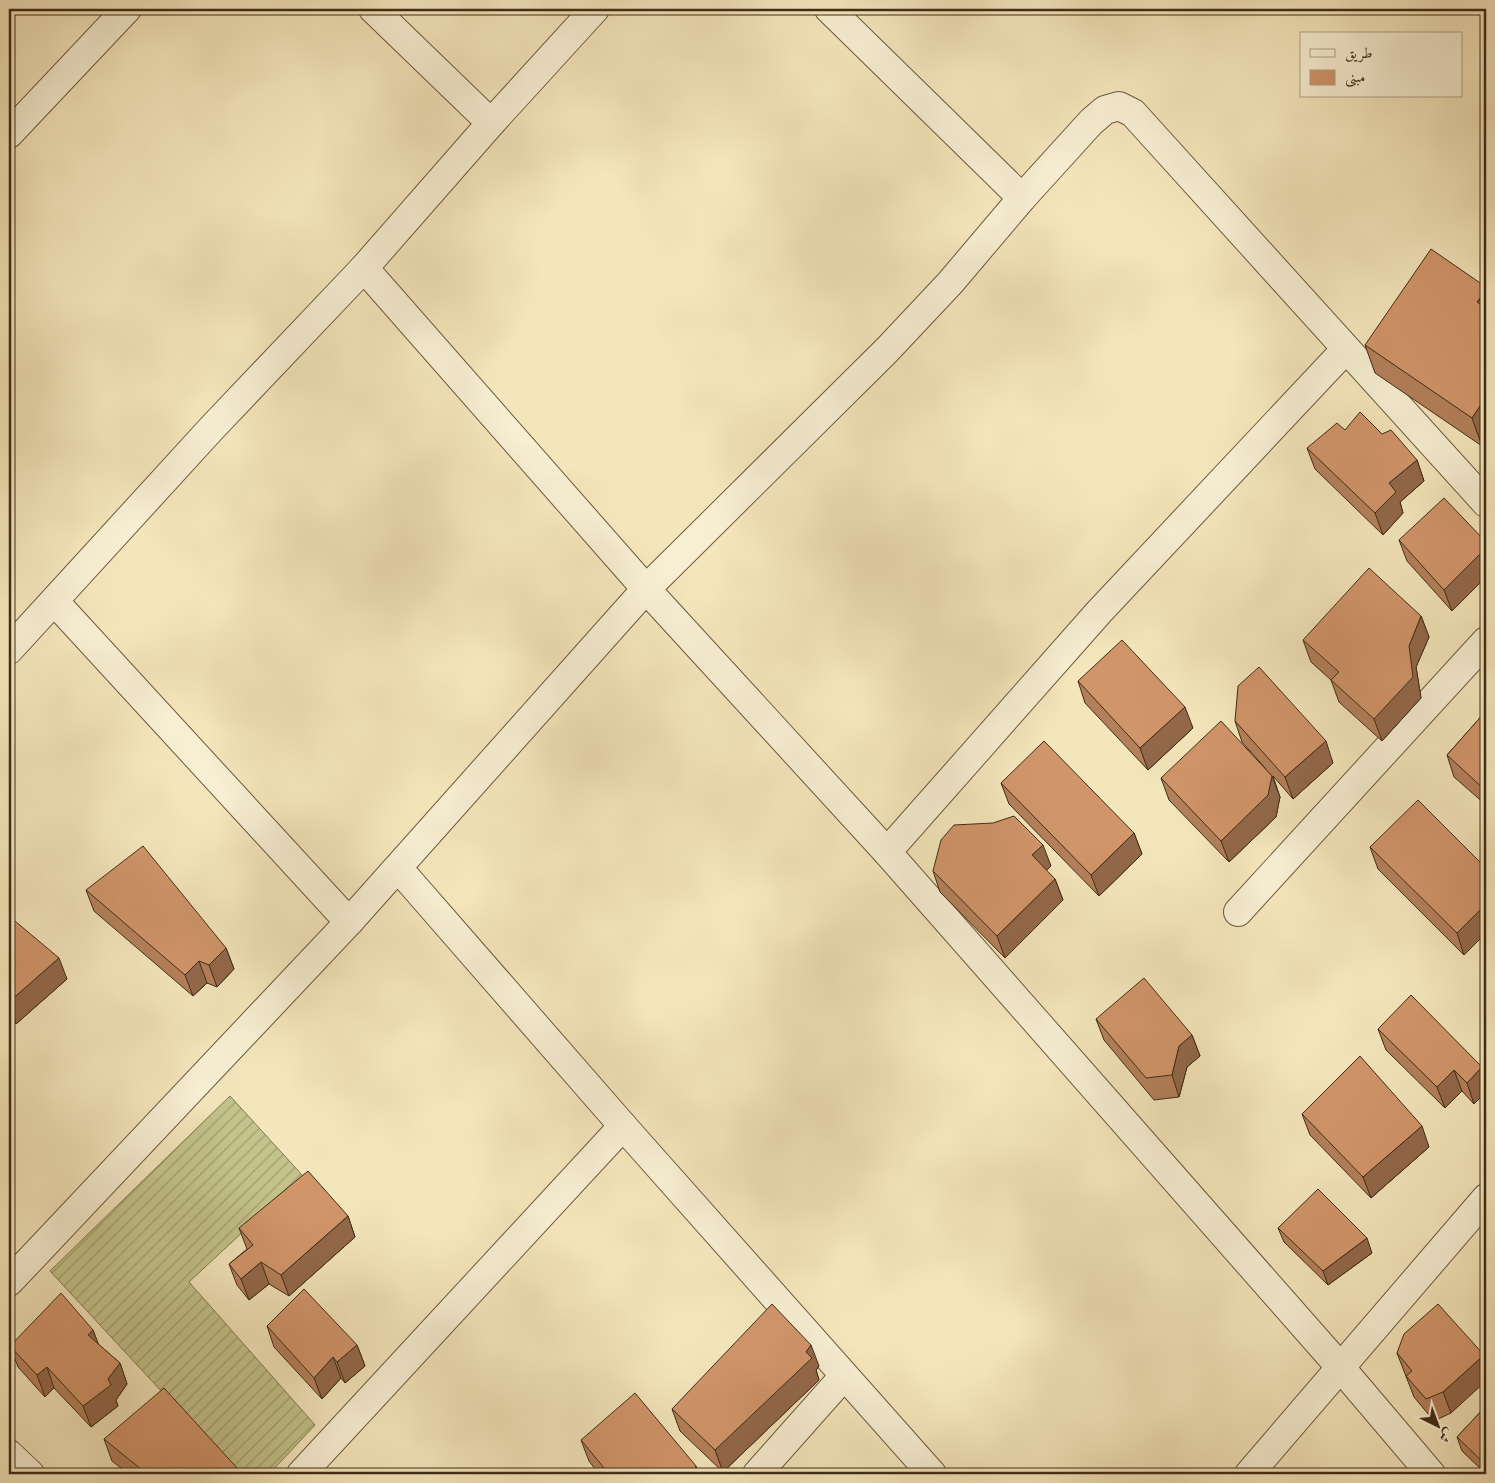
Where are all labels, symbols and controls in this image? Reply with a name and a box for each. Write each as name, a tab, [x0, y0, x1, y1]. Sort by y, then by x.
legend	[1300, 32, 1462, 98]
text: طريق	[1345, 44, 1372, 65]
text: مبنى	[1345, 68, 1365, 89]
north arrow	[1412, 1400, 1462, 1450]
text: ش	[1433, 1422, 1457, 1446]

